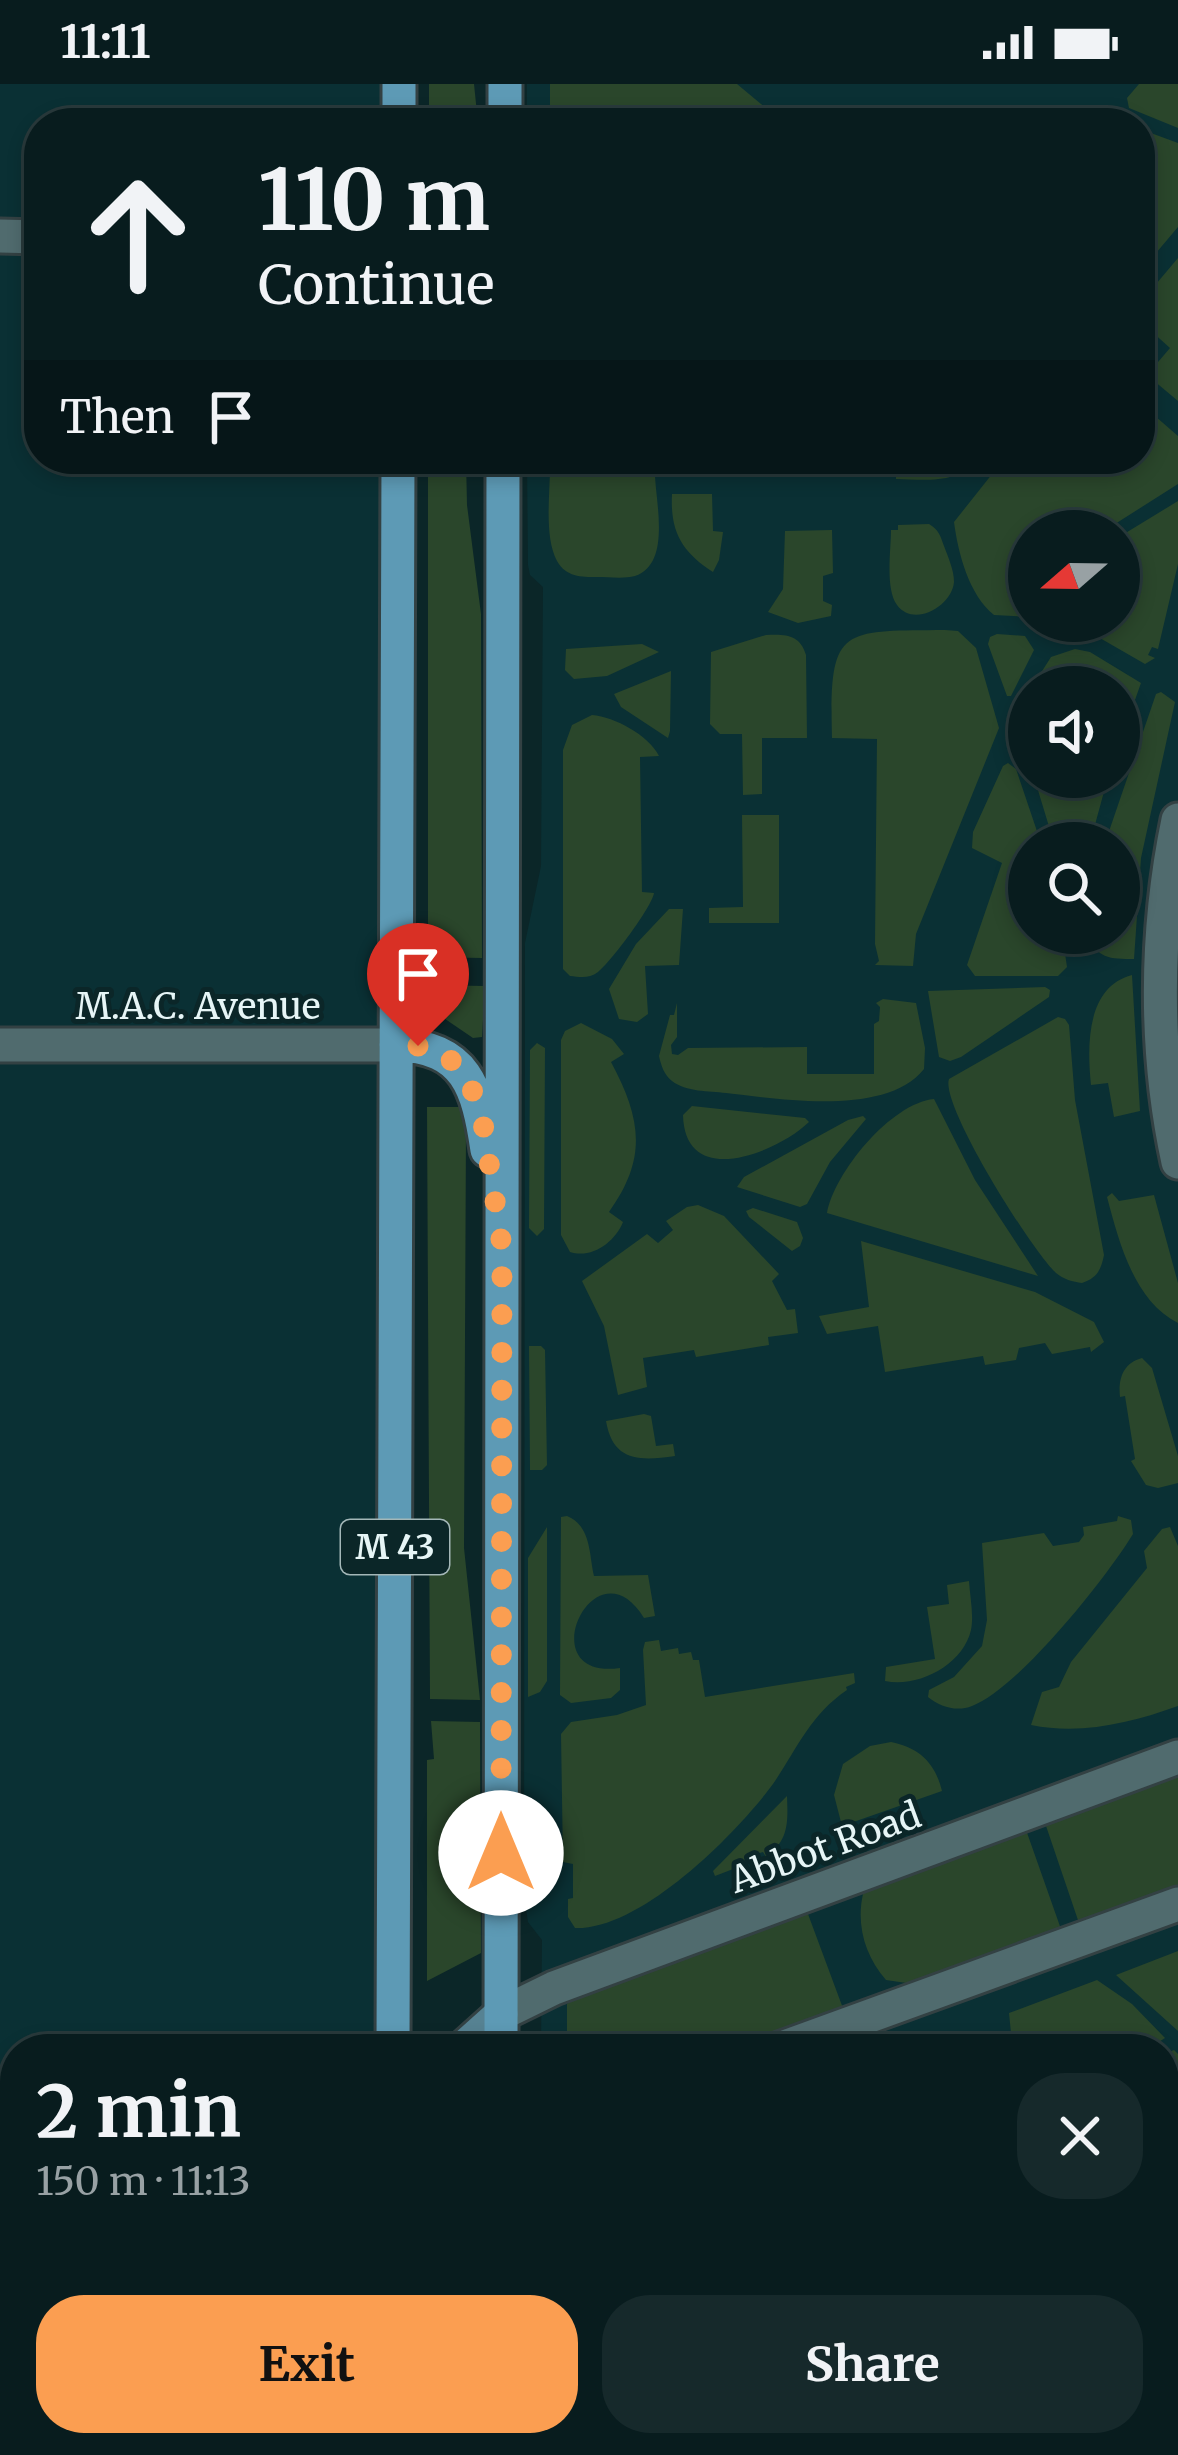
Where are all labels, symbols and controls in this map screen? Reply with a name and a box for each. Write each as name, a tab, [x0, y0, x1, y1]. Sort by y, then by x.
text: 11:11	[60, 14, 151, 70]
text: 110 m	[258, 147, 490, 253]
icon: ahead	[60, 156, 216, 312]
text: Continue	[258, 251, 494, 319]
icon: arrive	[198, 384, 264, 450]
text: Then	[60, 389, 174, 445]
north arrow	[1008, 510, 1140, 642]
map controls	[1008, 510, 1140, 954]
button: sound	[1008, 666, 1140, 798]
button: search	[1008, 822, 1140, 954]
pin	[367, 923, 469, 1046]
icon: arrive	[385, 941, 451, 1007]
street label: M.A.C. Avenue	[76, 984, 321, 1029]
road number: M 43	[341, 1520, 449, 1574]
position arrow	[438, 1790, 564, 1916]
street label: Abbot Road	[722, 1792, 927, 1903]
text: 2 min	[36, 2066, 241, 2157]
button: close	[1017, 2073, 1143, 2199]
text: 150 m · 11:13	[36, 2157, 251, 2206]
button: Exit	[36, 2295, 578, 2433]
button: Share	[602, 2295, 1143, 2433]

